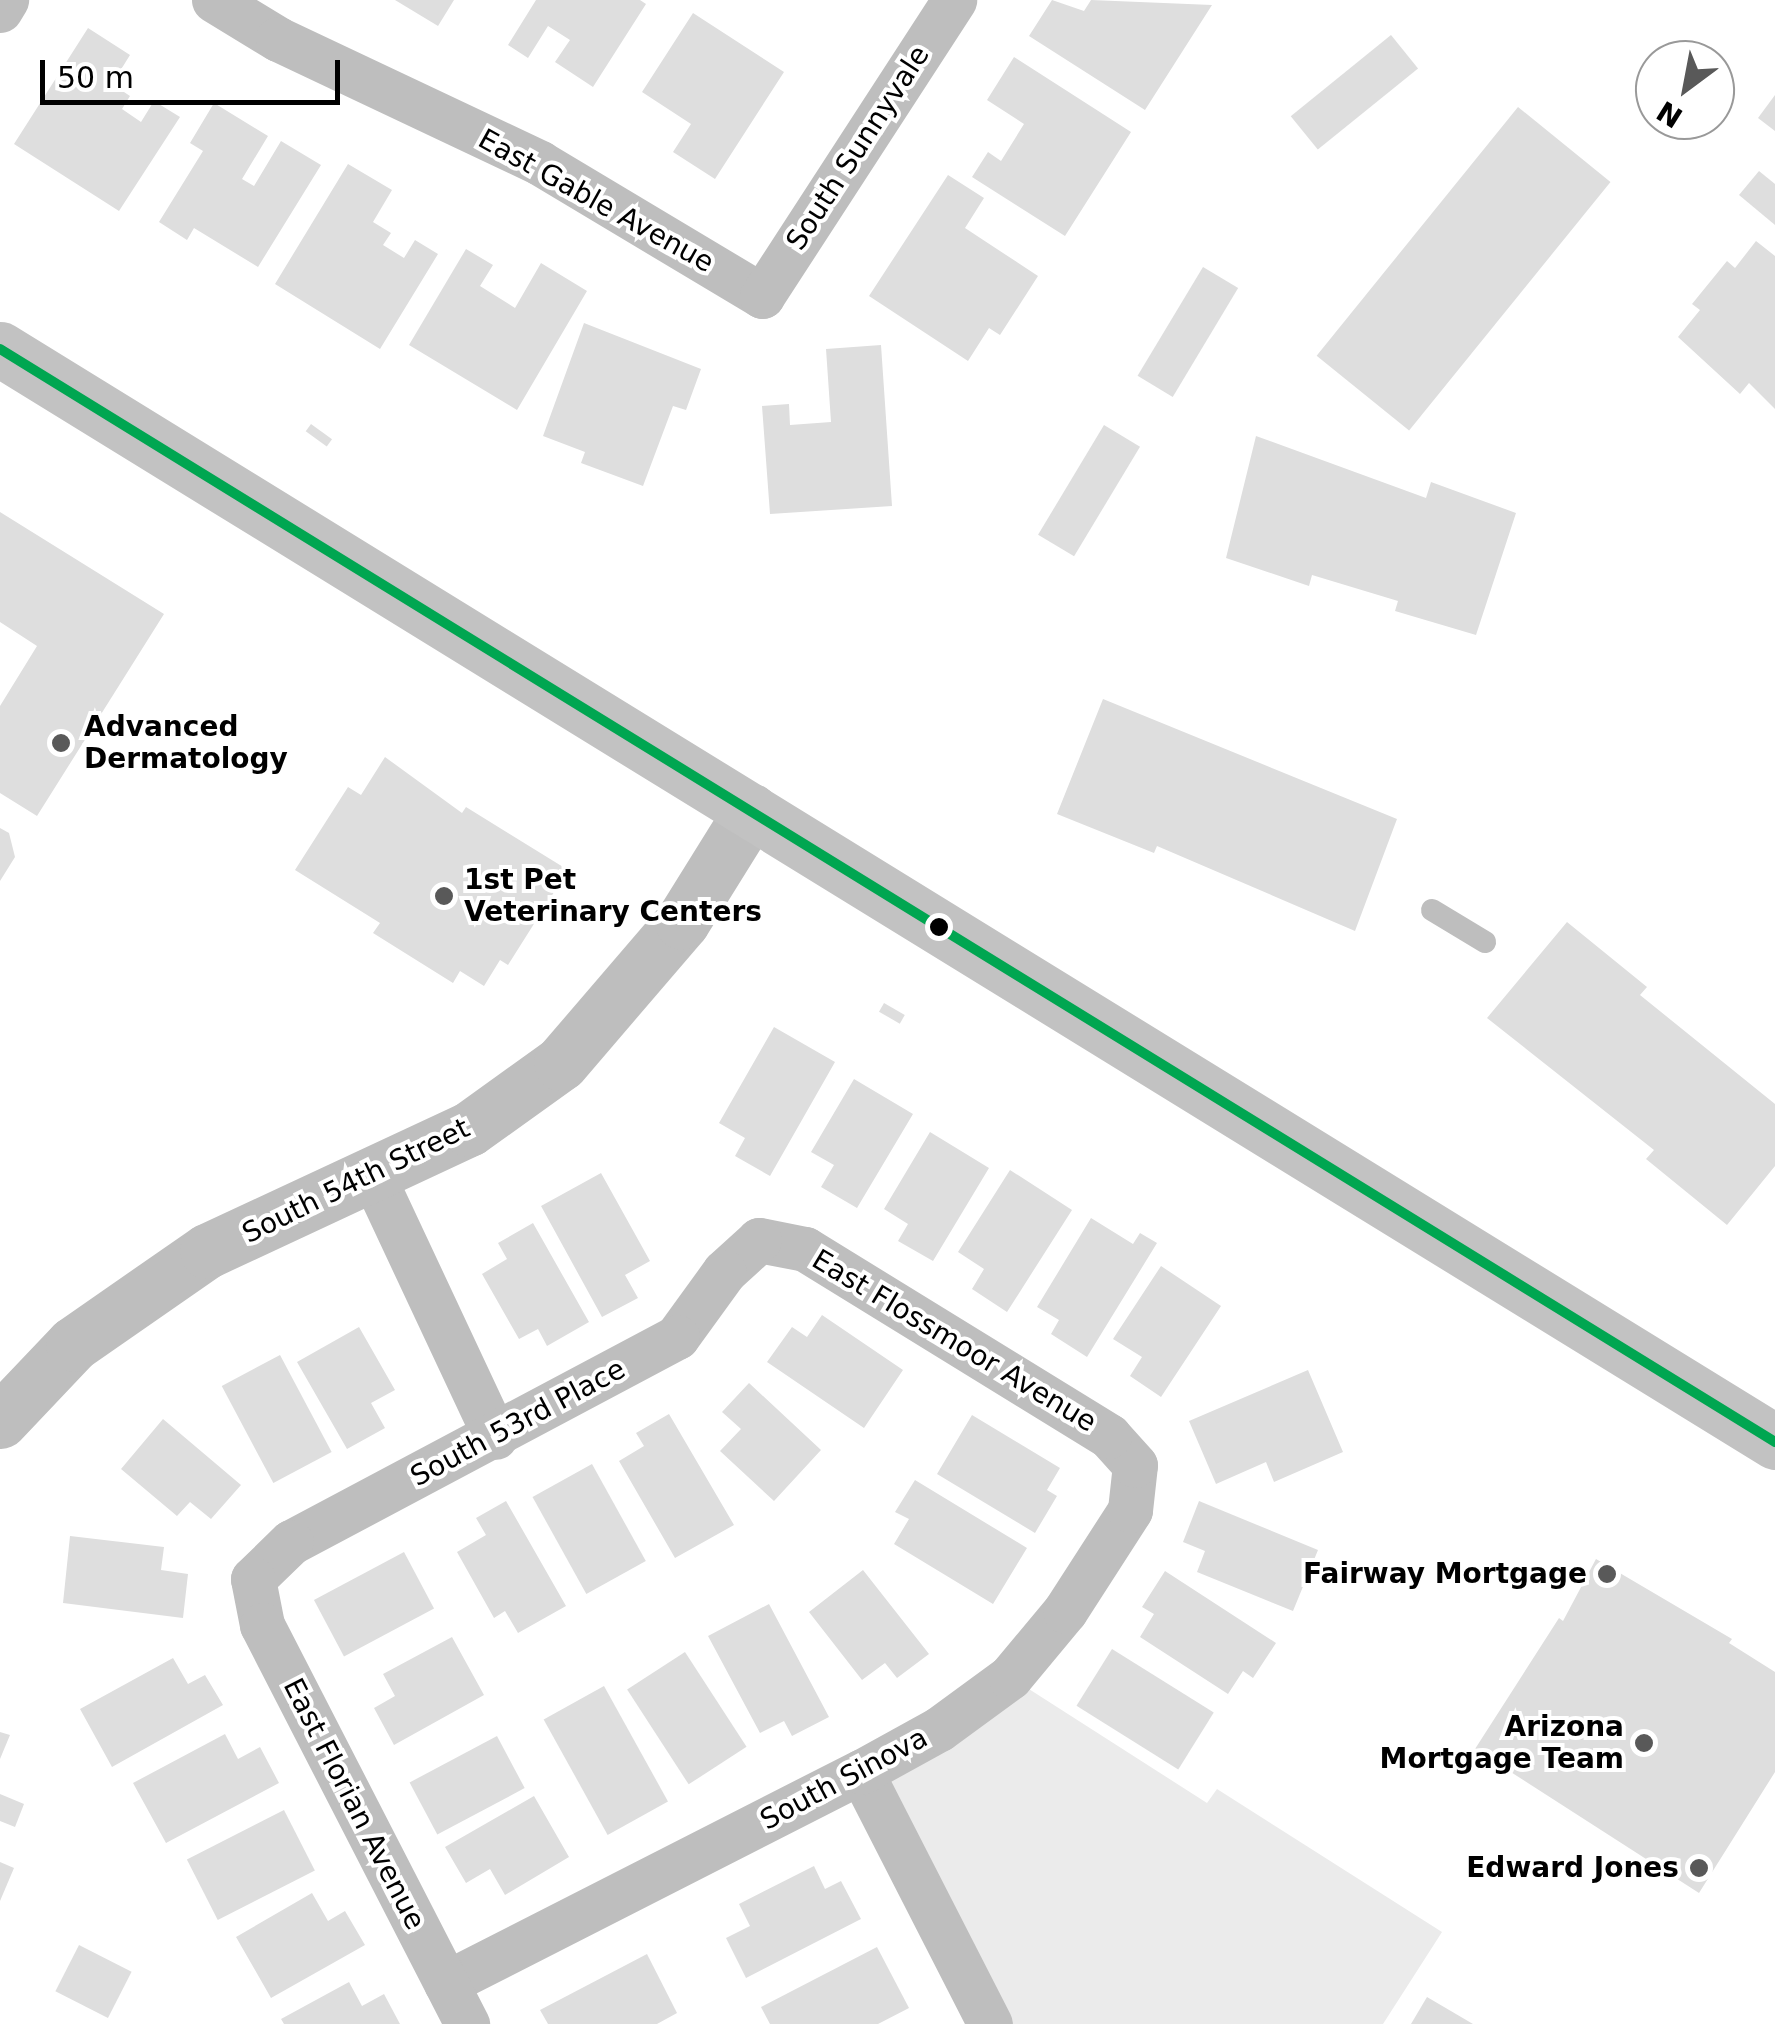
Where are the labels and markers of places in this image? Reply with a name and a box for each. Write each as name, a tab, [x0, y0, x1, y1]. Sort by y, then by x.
place label: Advanced Dermatology	[84, 710, 288, 776]
marker: Advanced Dermatology	[48, 730, 74, 756]
place label: 1st Pet Veterinary Centers	[464, 863, 762, 929]
marker: 1st Pet Veterinary Centers	[433, 885, 455, 907]
unlabelled marker	[929, 917, 949, 937]
place label: Fairway Mortgage	[1303, 1557, 1587, 1591]
marker: Fairway Mortgage	[1596, 1563, 1618, 1585]
place label: Arizona Mortgage Team	[1380, 1710, 1624, 1776]
marker: Arizona Mortgage Team	[1633, 1732, 1655, 1754]
place label: Edward Jones	[1466, 1851, 1679, 1885]
marker: Edward Jones	[1688, 1857, 1710, 1879]

